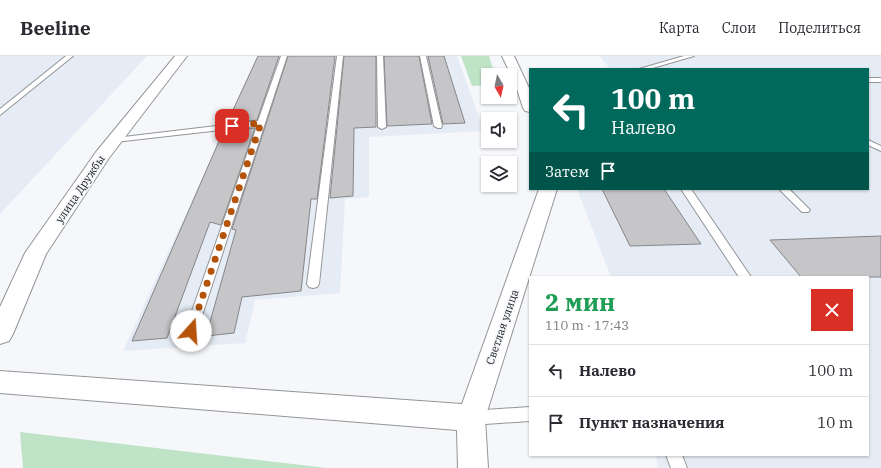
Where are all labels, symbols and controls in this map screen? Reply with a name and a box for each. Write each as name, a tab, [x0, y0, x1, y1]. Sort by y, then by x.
text: Beeline	[20, 16, 91, 40]
text: Карта	[659, 19, 700, 37]
text: Слои	[722, 19, 756, 37]
text: Поделиться	[778, 19, 861, 37]
north arrow	[481, 68, 517, 104]
map controls	[481, 68, 517, 192]
text: 100 m	[611, 80, 695, 117]
icon: left	[545, 84, 597, 136]
pin	[215, 109, 249, 143]
button: sound	[481, 112, 517, 148]
icon: arrive	[221, 115, 243, 137]
text: Налево	[611, 116, 676, 139]
street label: улица Дружбы	[52, 152, 108, 226]
button: layers	[481, 156, 517, 192]
icon: arrive	[597, 160, 619, 182]
text: Затем	[545, 162, 589, 181]
text: 2 мин	[545, 286, 615, 318]
street label: Светлая улица	[483, 287, 521, 367]
button: close	[811, 289, 853, 331]
position arrow	[170, 310, 212, 352]
text: 110 m · 17:43	[545, 317, 629, 334]
icon: left	[545, 360, 567, 382]
text: Налево	[579, 361, 636, 380]
text: 100 m	[808, 361, 853, 380]
icon: arrive	[545, 412, 567, 434]
text: Пункт назначения	[579, 413, 725, 432]
text: 10 m	[817, 413, 853, 432]

